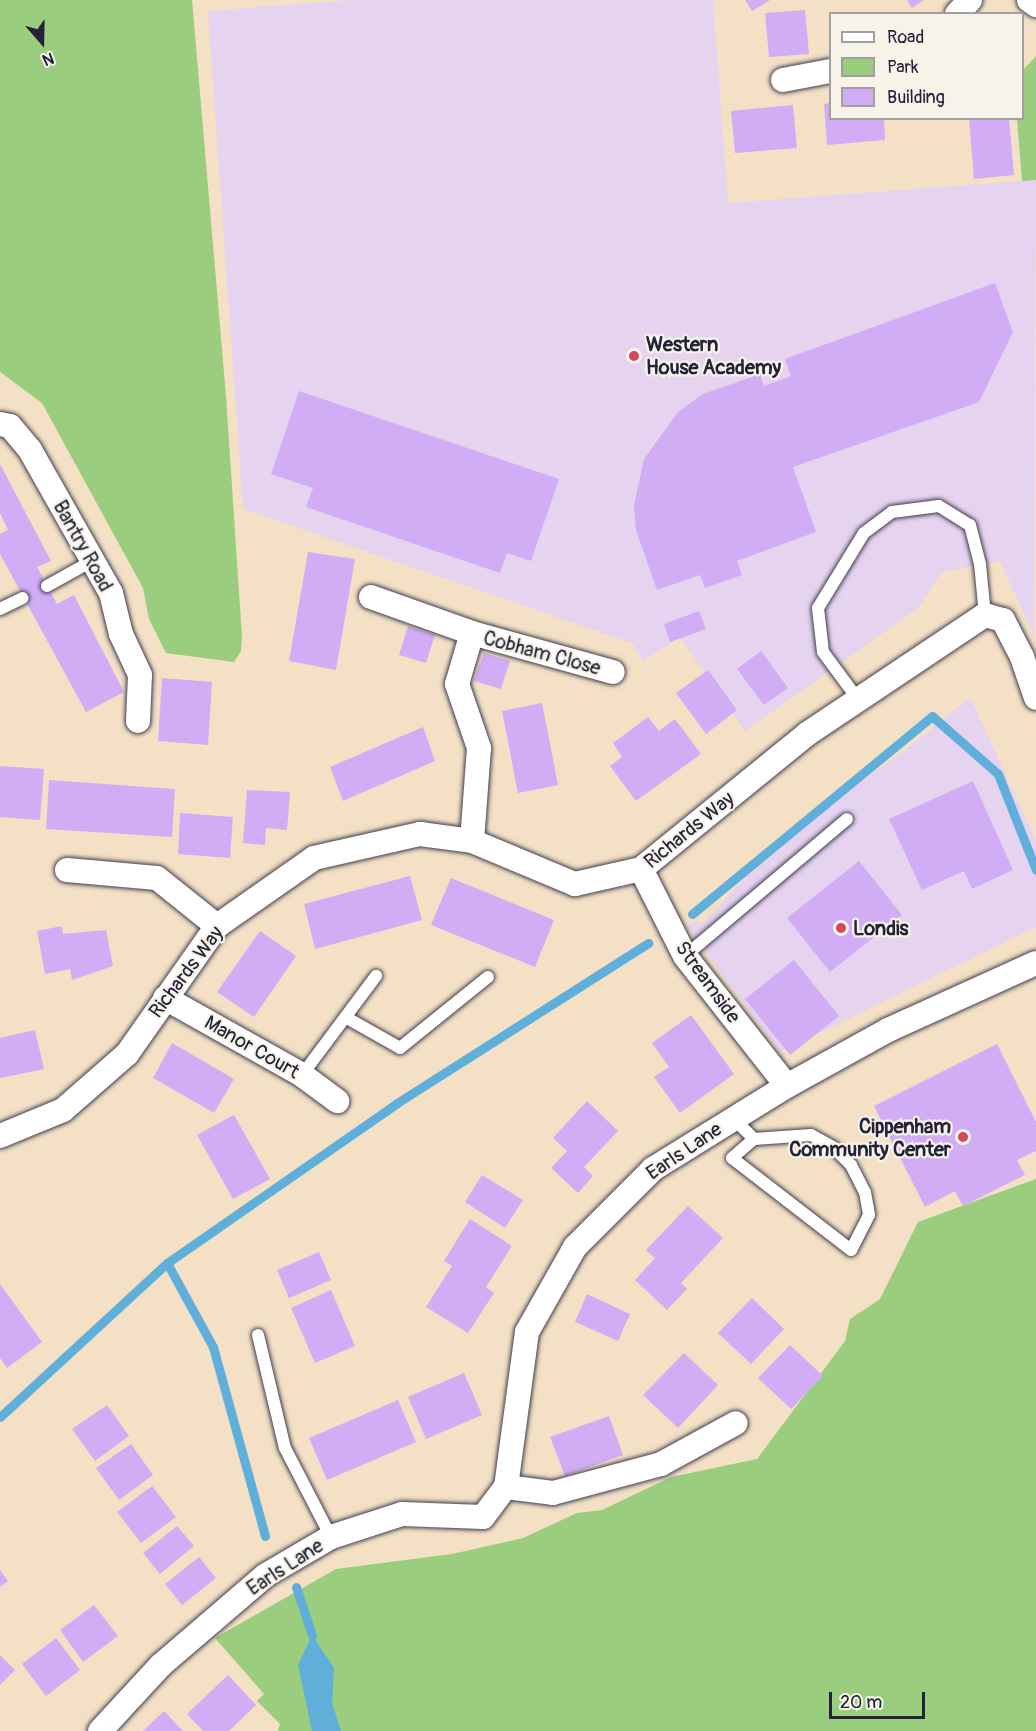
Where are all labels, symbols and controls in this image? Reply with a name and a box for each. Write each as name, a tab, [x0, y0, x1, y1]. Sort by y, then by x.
north arrow	[12, 12, 72, 72]
legend	[829, 12, 1024, 120]
text: Road	[887, 26, 924, 49]
text: N	[40, 48, 57, 70]
text: Park	[887, 56, 919, 79]
text: Building	[887, 86, 945, 109]
place label: Western House Academy	[646, 332, 781, 379]
marker: Western House Academy	[627, 349, 641, 363]
street label: Bantry Road	[48, 496, 118, 596]
street label: Cobham Close	[481, 626, 603, 680]
street label: Richards Way	[639, 786, 739, 874]
place label: Londis	[853, 916, 908, 940]
street label: Richards Way	[144, 921, 228, 1023]
marker: Londis	[834, 921, 848, 935]
street label: Streamside	[670, 936, 746, 1028]
street label: Manor Court	[200, 1010, 304, 1084]
place label: Cippenham Community Center	[789, 1114, 951, 1161]
street label: Earls Lane	[642, 1117, 726, 1185]
marker: Cippenham Community Center	[956, 1130, 970, 1144]
street label: Earls Lane	[242, 1534, 328, 1600]
scale bar	[832, 1680, 928, 1718]
text: 20 m	[840, 1691, 882, 1714]

